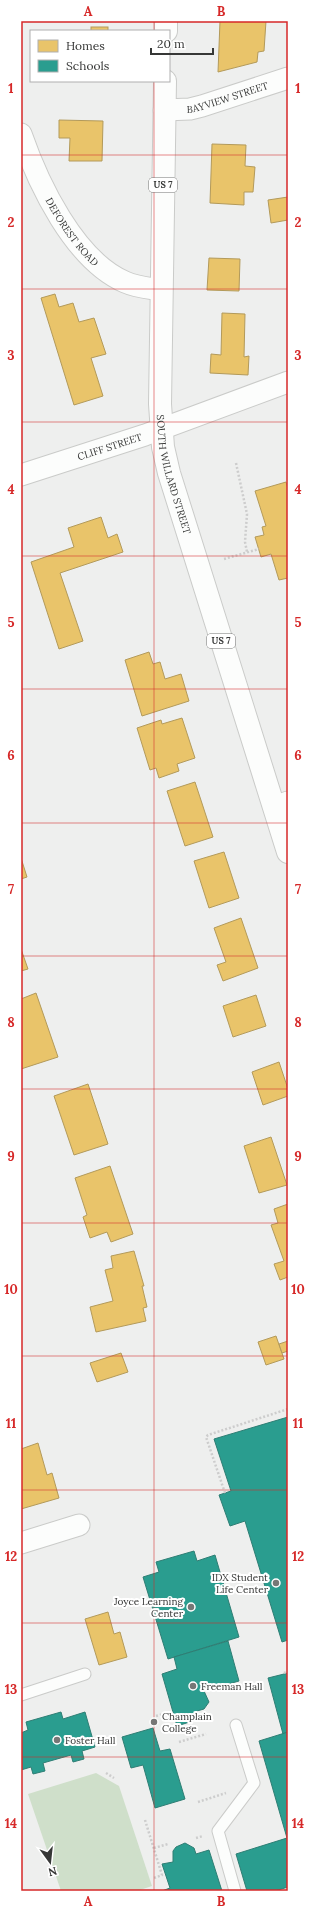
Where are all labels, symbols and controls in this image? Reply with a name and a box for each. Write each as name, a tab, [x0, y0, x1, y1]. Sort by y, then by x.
text: A	[84, 3, 93, 20]
text: B	[217, 3, 226, 20]
legend	[30, 30, 170, 82]
scale bar	[151, 30, 213, 56]
text: 20 m	[157, 36, 185, 51]
text: Homes	[66, 38, 105, 53]
text: Schools	[66, 58, 110, 73]
street label: BAYVIEW STREET	[186, 79, 270, 116]
text: 1	[8, 80, 14, 97]
text: 1	[295, 80, 301, 97]
road number: US 7	[149, 178, 177, 192]
street label: DEFOREST ROAD	[43, 195, 101, 269]
text: 2	[8, 214, 15, 231]
text: 2	[295, 214, 302, 231]
text: 3	[7, 347, 15, 364]
text: 3	[294, 347, 302, 364]
street label: SOUTH WILLARD STREET	[154, 414, 194, 536]
street label: CLIFF STREET	[76, 430, 144, 463]
text: 4	[7, 481, 15, 498]
text: 4	[294, 481, 302, 498]
text: 5	[7, 614, 15, 631]
text: 5	[294, 614, 302, 631]
road number: US 7	[207, 634, 235, 648]
text: 6	[7, 747, 15, 764]
text: 6	[294, 747, 302, 764]
text: 7	[8, 881, 14, 898]
text: 7	[295, 881, 301, 898]
text: 8	[7, 1014, 15, 1031]
text: 8	[294, 1014, 302, 1031]
text: 9	[7, 1148, 15, 1165]
text: 9	[294, 1148, 302, 1165]
text: 10	[4, 1281, 18, 1298]
text: 10	[291, 1281, 305, 1298]
text: 11	[6, 1415, 16, 1432]
text: 11	[293, 1415, 303, 1432]
text: 12	[5, 1548, 17, 1565]
text: 12	[292, 1548, 304, 1565]
place label: IDX Student Life Center	[212, 1571, 269, 1596]
marker: IDX Student Life Center	[271, 1578, 281, 1588]
place label: Joyce Learning Center	[113, 1595, 184, 1620]
marker: Joyce Learning Center	[186, 1602, 196, 1612]
place label: Freeman Hall	[201, 1680, 263, 1693]
text: 13	[5, 1681, 17, 1698]
marker: Freeman Hall	[188, 1681, 198, 1691]
text: 13	[292, 1681, 304, 1698]
place label: Champlain College	[162, 1710, 212, 1735]
marker: Champlain College	[149, 1717, 159, 1727]
place label: Foster Hall	[65, 1734, 116, 1747]
marker: Foster Hall	[52, 1735, 62, 1745]
text: 14	[5, 1815, 17, 1832]
text: 14	[292, 1815, 304, 1832]
north arrow	[30, 1842, 70, 1882]
text: N	[46, 1864, 59, 1880]
text: A	[84, 1893, 93, 1910]
text: B	[217, 1893, 226, 1910]

